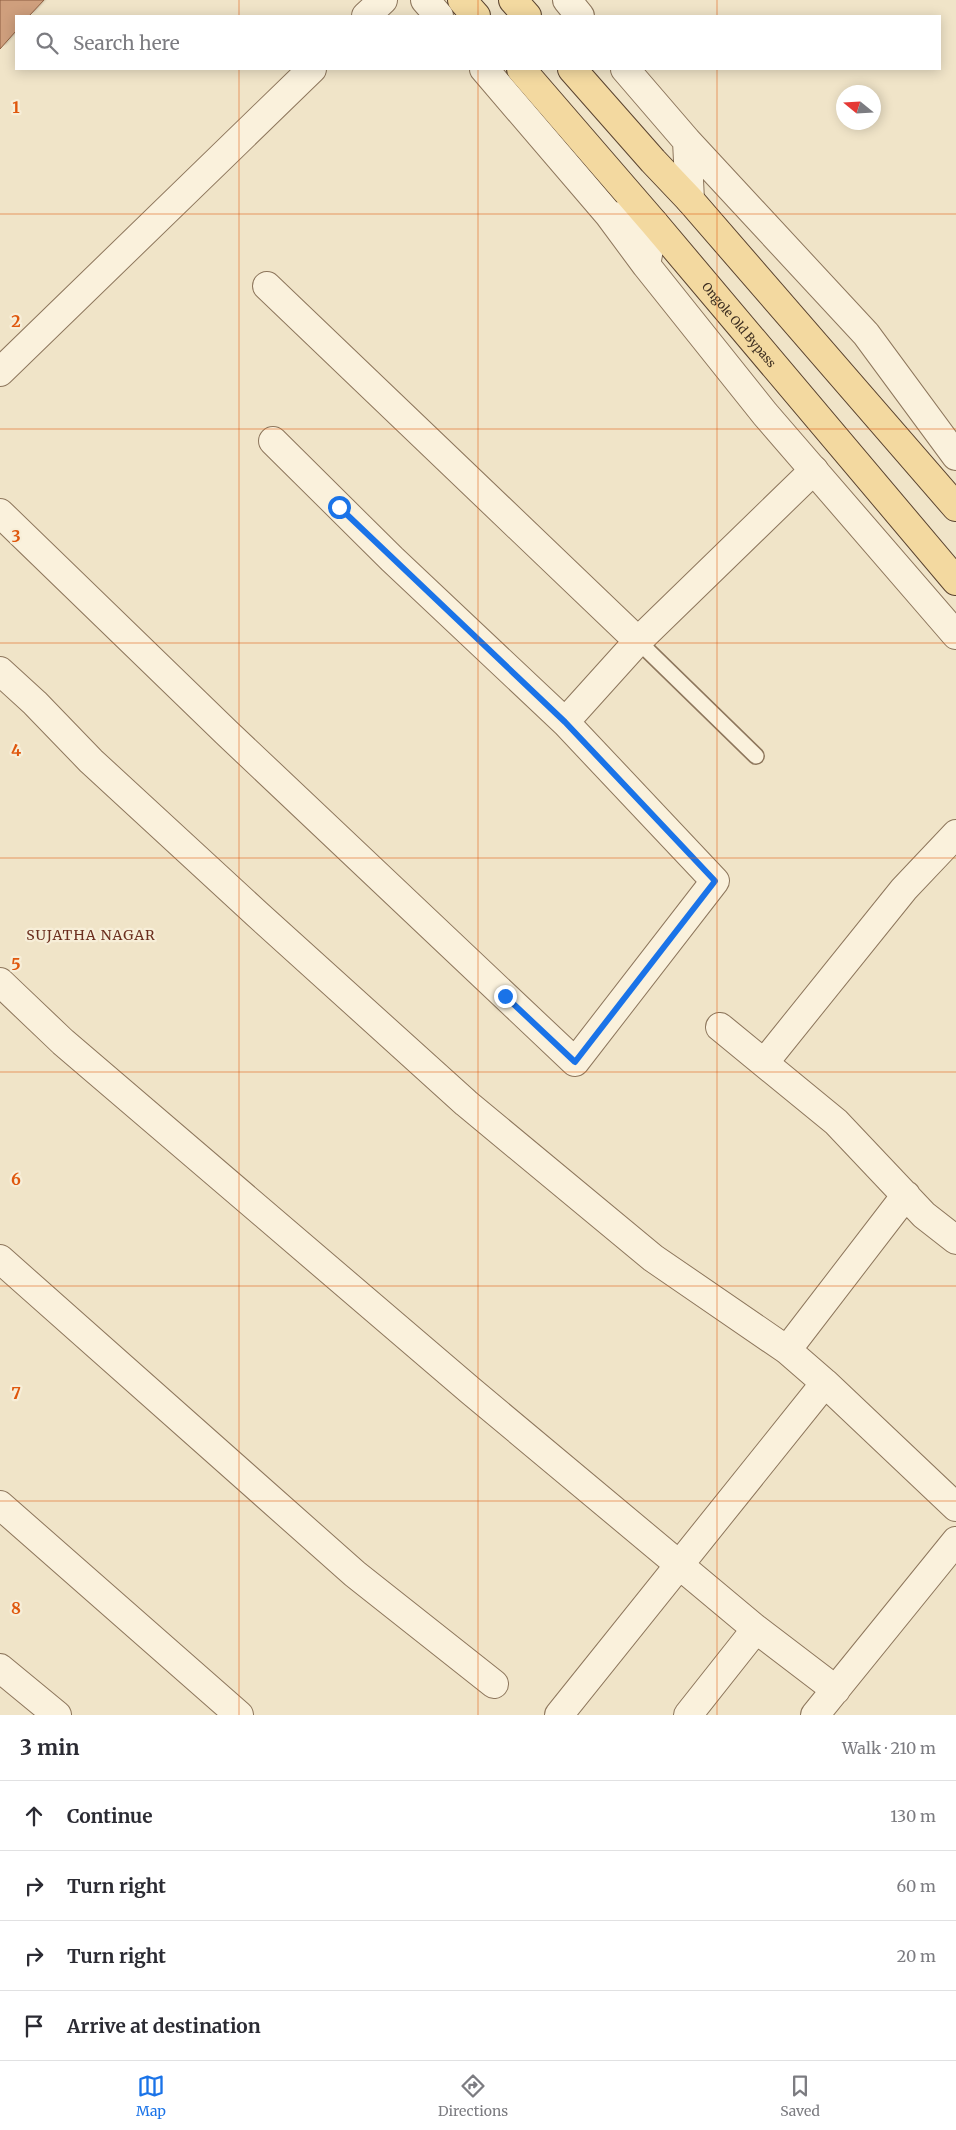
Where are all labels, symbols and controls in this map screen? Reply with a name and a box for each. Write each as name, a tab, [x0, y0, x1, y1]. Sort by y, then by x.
search box	[15, 15, 941, 70]
icon: search	[33, 29, 61, 57]
text: Search here	[73, 31, 180, 55]
north arrow	[836, 85, 881, 130]
text: 1	[12, 97, 20, 117]
street label: Ongole Old Bypass	[699, 279, 780, 370]
text: 2	[11, 311, 21, 331]
route start	[328, 496, 351, 519]
text: 3	[11, 526, 21, 546]
text: 4	[11, 740, 21, 760]
district label: SUJATHA NAGAR	[26, 926, 156, 944]
text: 5	[11, 954, 21, 974]
route end	[494, 985, 517, 1008]
text: 6	[11, 1169, 21, 1189]
text: 7	[11, 1383, 21, 1403]
text: 8	[11, 1598, 21, 1618]
text: 3 min	[20, 1734, 79, 1761]
text: Walk · 210 m	[842, 1738, 936, 1758]
icon: ahead	[20, 1802, 48, 1830]
text: Continue	[67, 1804, 153, 1828]
text: 130 m	[890, 1806, 936, 1826]
icon: right	[20, 1872, 48, 1900]
text: Turn right	[67, 1874, 166, 1898]
text: 60 m	[896, 1876, 936, 1896]
icon: right	[20, 1942, 48, 1970]
text: Turn right	[67, 1944, 166, 1968]
text: 20 m	[897, 1946, 936, 1966]
icon: arrive	[20, 2012, 48, 2040]
text: Arrive at destination	[67, 2014, 261, 2038]
tab: Map	[136, 2072, 166, 2120]
tab: Directions	[438, 2072, 508, 2120]
tab: Saved	[780, 2072, 820, 2120]

